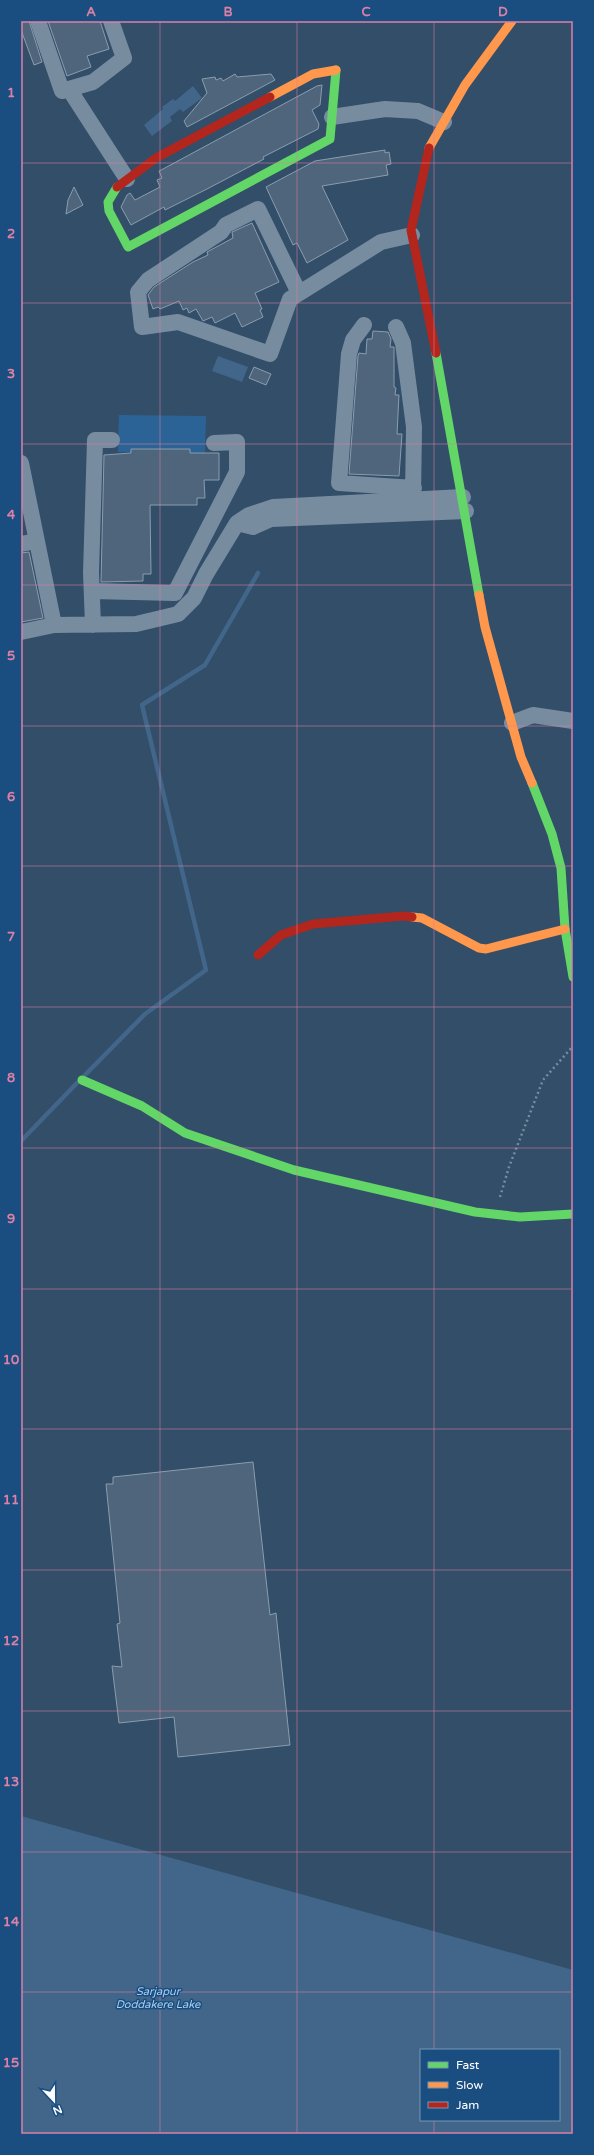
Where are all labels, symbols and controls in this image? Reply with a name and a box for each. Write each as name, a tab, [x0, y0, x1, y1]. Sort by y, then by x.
text: A	[86, 4, 96, 20]
text: B	[223, 4, 233, 20]
text: C	[361, 4, 371, 20]
text: D	[498, 4, 508, 20]
text: 1	[7, 85, 15, 101]
text: 2	[7, 226, 15, 242]
text: 3	[7, 366, 15, 382]
text: 4	[7, 507, 16, 523]
text: 5	[7, 648, 15, 664]
text: 6	[7, 789, 15, 805]
text: 7	[7, 929, 15, 945]
text: 8	[7, 1070, 15, 1086]
text: 9	[7, 1211, 15, 1227]
text: 10	[3, 1352, 19, 1368]
text: 11	[3, 1492, 19, 1508]
text: 12	[3, 1633, 19, 1649]
text: 13	[3, 1774, 19, 1790]
text: 14	[3, 1914, 20, 1930]
water label: Sarjapur Doddakere Lake	[116, 1985, 201, 2011]
legend	[420, 2049, 560, 2121]
text: 15	[3, 2055, 19, 2071]
text: Fast	[456, 2058, 480, 2072]
text: Slow	[456, 2078, 483, 2092]
north arrow	[34, 2081, 74, 2121]
text: Jam	[456, 2098, 479, 2112]
text: N	[51, 2102, 64, 2117]

